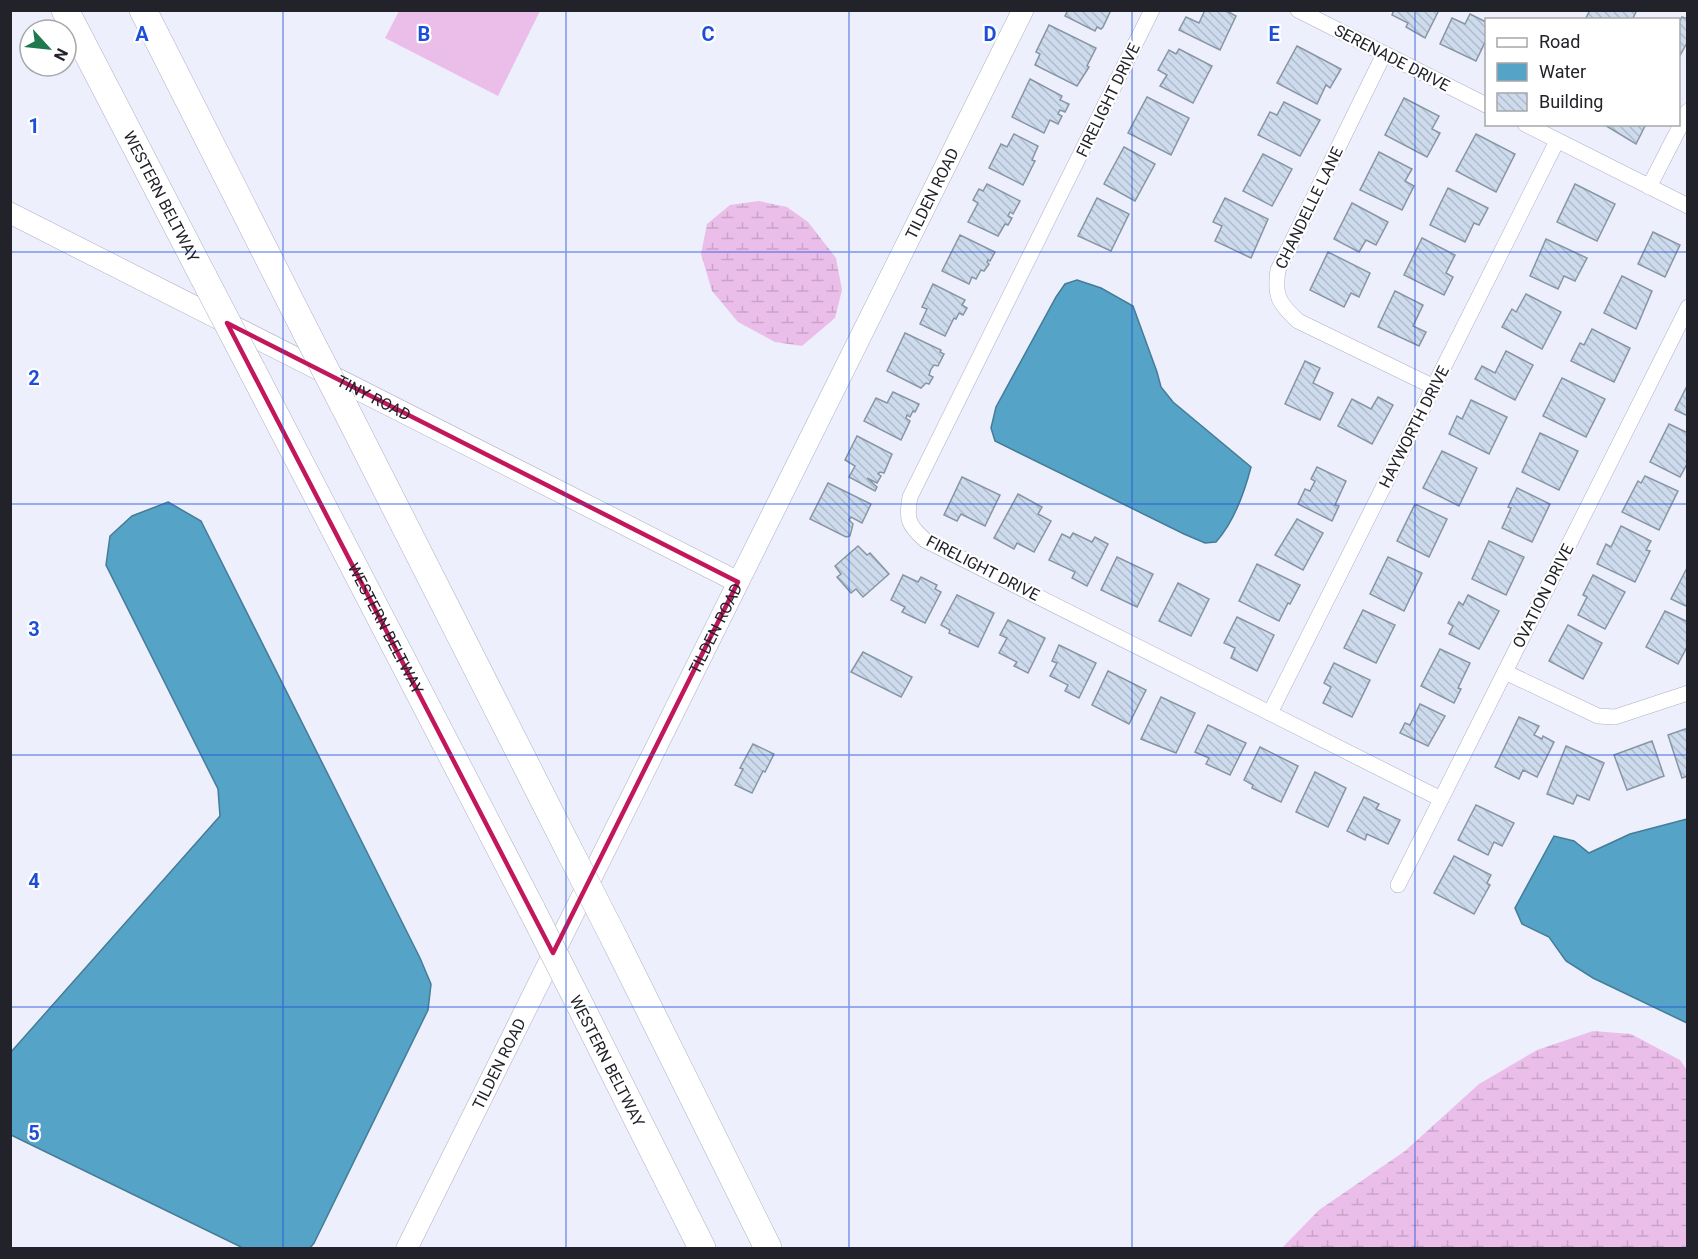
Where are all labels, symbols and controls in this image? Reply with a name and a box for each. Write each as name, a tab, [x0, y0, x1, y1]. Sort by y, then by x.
north arrow	[18, 18, 78, 78]
legend	[1485, 18, 1680, 126]
street label: SERENADE DRIVE	[1331, 21, 1453, 95]
text: A	[135, 22, 149, 46]
text: B	[418, 22, 430, 46]
text: C	[701, 22, 715, 46]
text: D	[984, 22, 997, 46]
text: E	[1268, 22, 1280, 46]
text: Road	[1539, 31, 1580, 52]
street label: FIRELIGHT DRIVE	[1072, 40, 1144, 160]
text: N	[50, 45, 72, 64]
text: Water	[1539, 61, 1586, 82]
text: Building	[1539, 91, 1603, 112]
text: 1	[28, 114, 40, 138]
street label: WESTERN BELTWAY	[120, 128, 204, 266]
street label: CHANDELLE LANE	[1271, 144, 1347, 272]
street label: TILDEN ROAD	[901, 145, 962, 242]
street label: HAYWORTH DRIVE	[1375, 363, 1453, 491]
text: 2	[28, 366, 40, 390]
street label: TINY ROAD	[334, 371, 414, 424]
street label: FIRELIGHT DRIVE	[923, 531, 1043, 605]
street label: OVATION DRIVE	[1509, 541, 1577, 651]
street label: WESTERN BELTWAY	[344, 560, 428, 697]
street label: TILDEN ROAD	[685, 580, 746, 677]
text: 3	[28, 617, 40, 641]
text: 4	[28, 869, 40, 893]
street label: WESTERN BELTWAY	[566, 992, 649, 1130]
street label: TILDEN ROAD	[468, 1015, 529, 1112]
text: 5	[28, 1121, 40, 1145]

